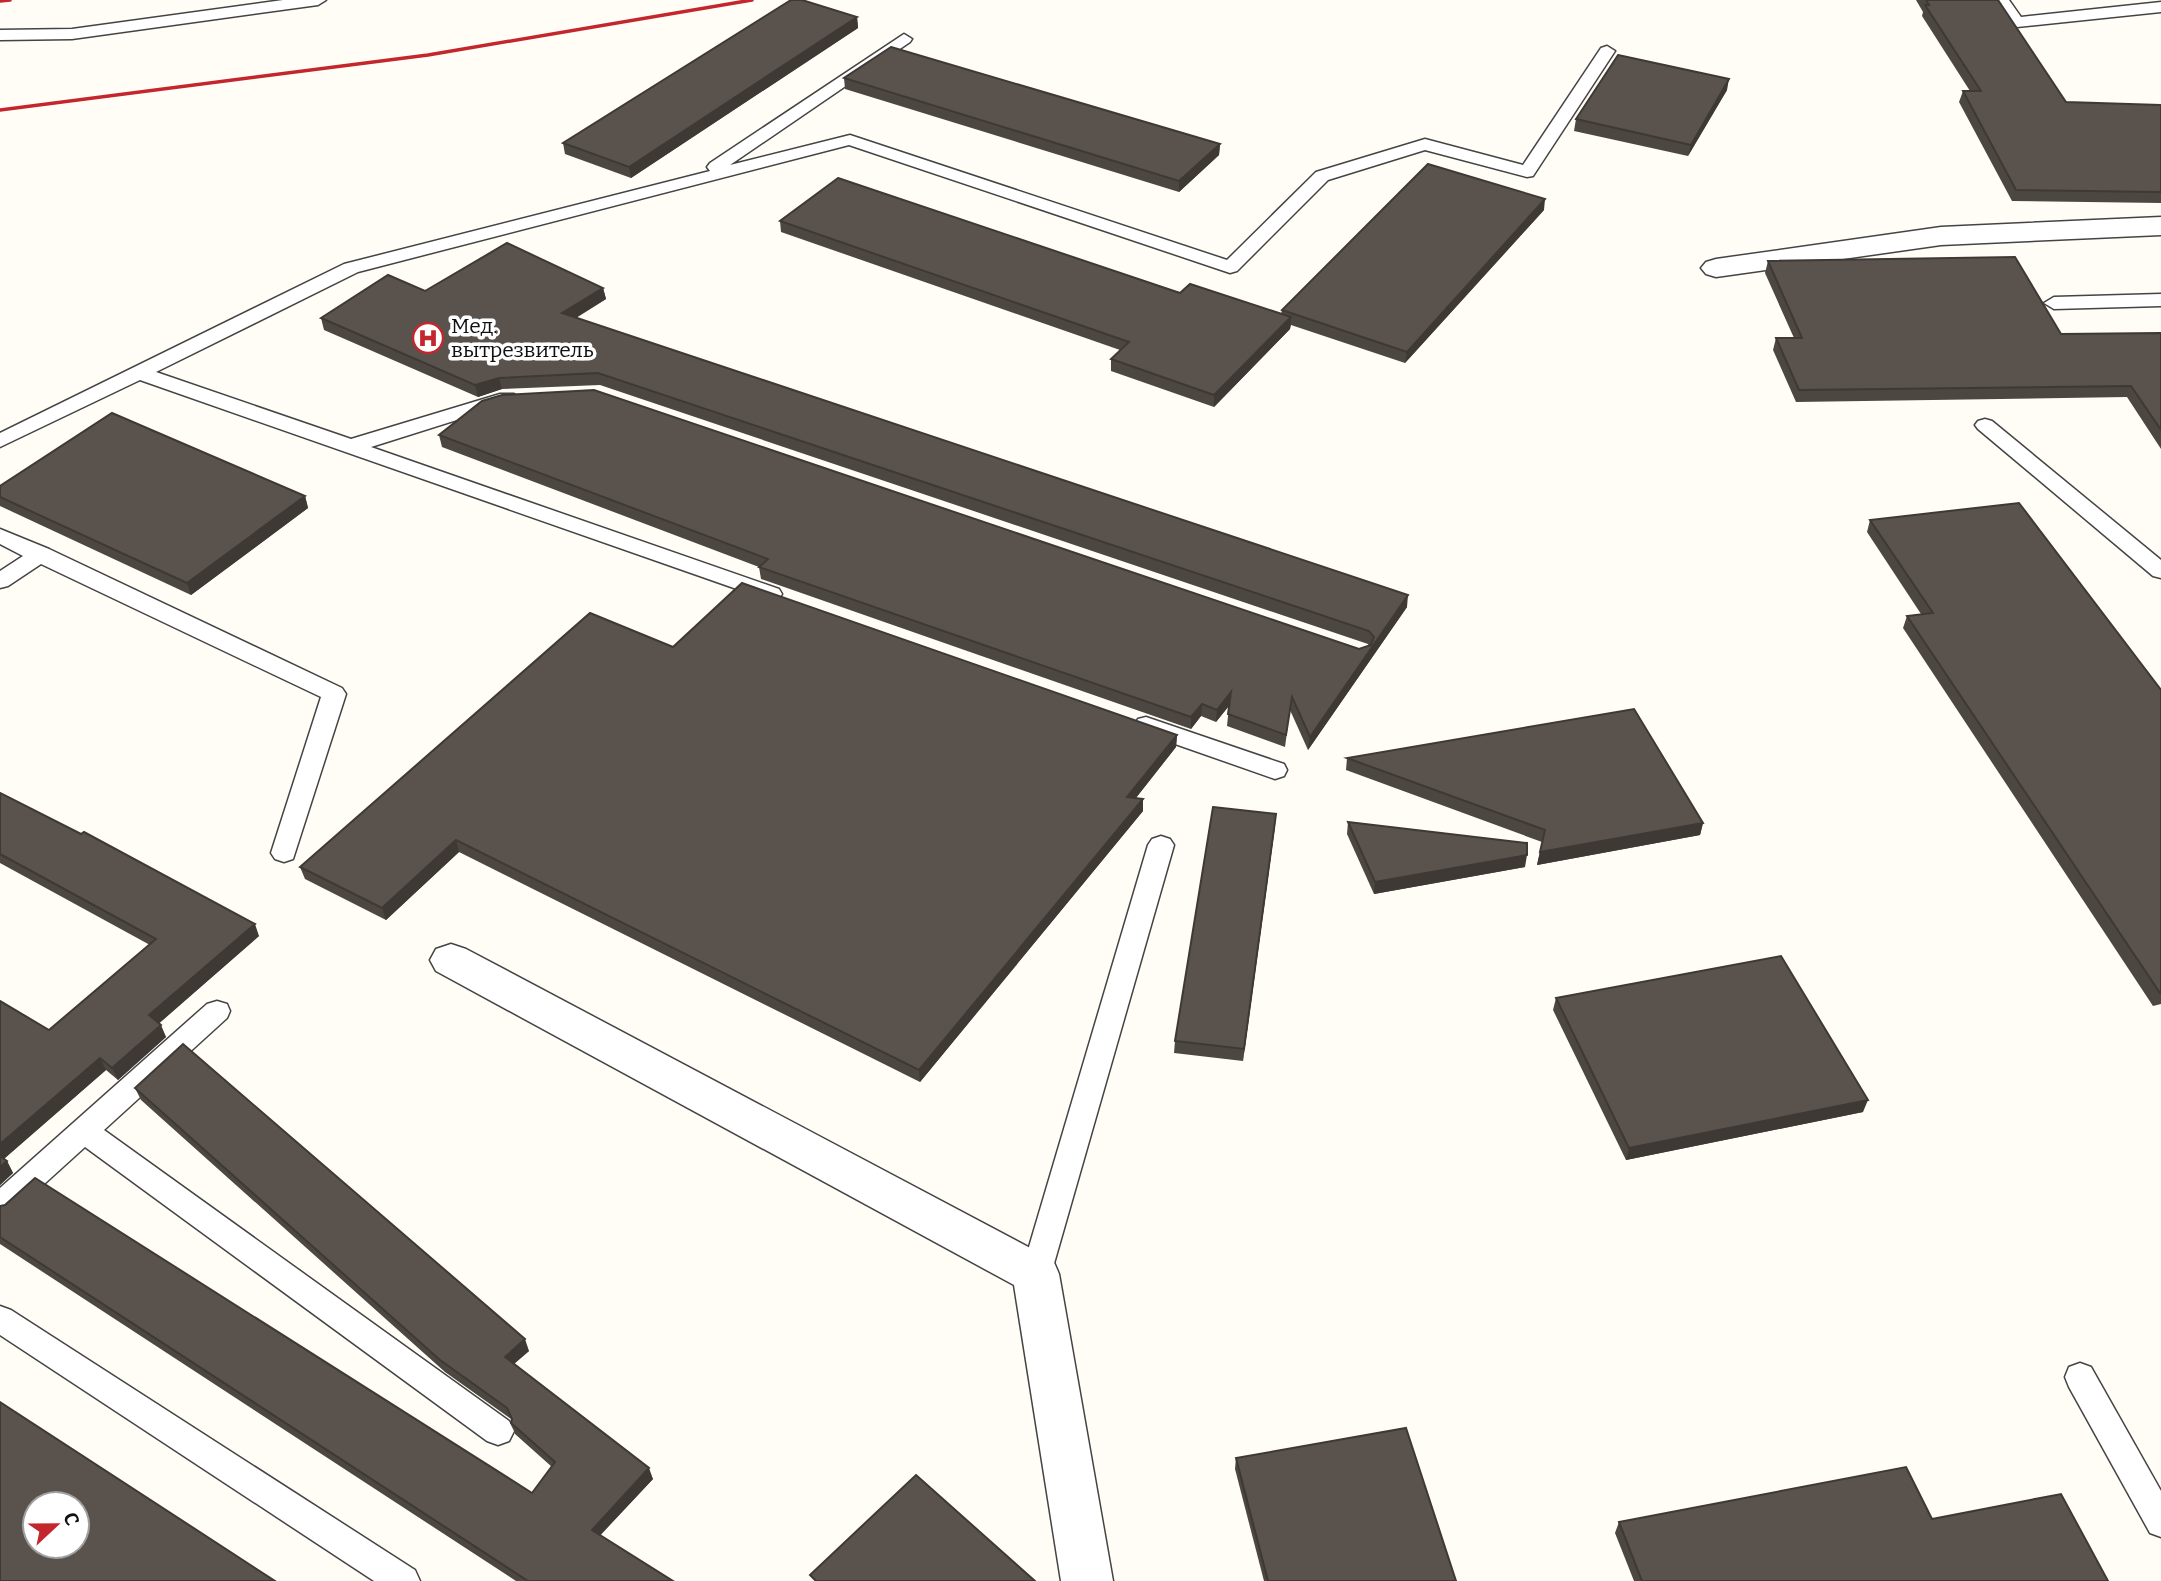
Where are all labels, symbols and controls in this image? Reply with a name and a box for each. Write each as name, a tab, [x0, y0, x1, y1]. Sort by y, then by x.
place label: Мед. вытрезвитель	[451, 313, 594, 363]
hospital icon: Мед. вытрезвитель	[411, 321, 445, 355]
north arrow	[21, 1490, 91, 1560]
text: С	[58, 1509, 84, 1529]

